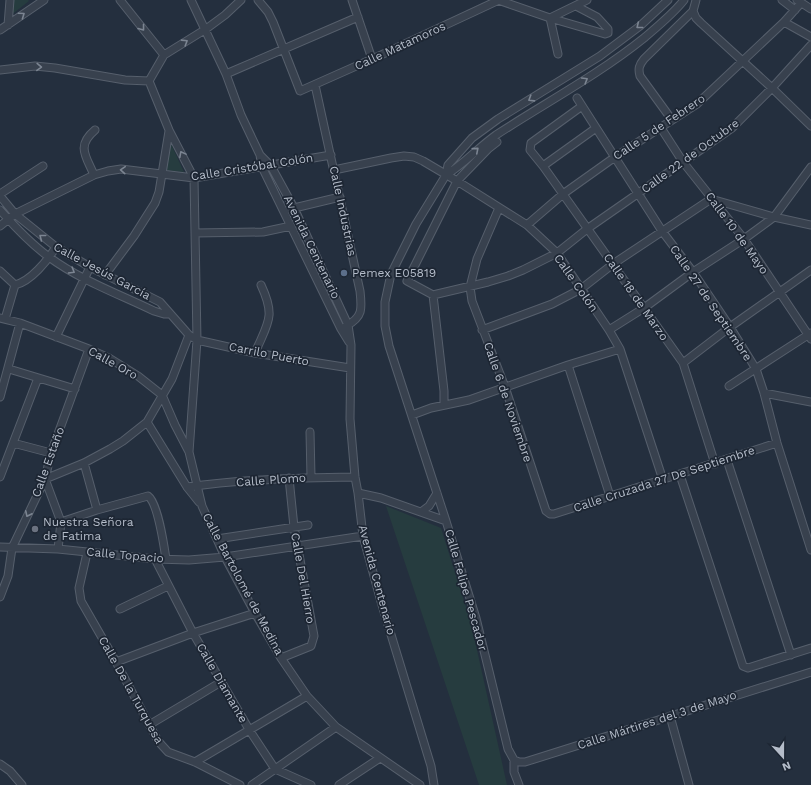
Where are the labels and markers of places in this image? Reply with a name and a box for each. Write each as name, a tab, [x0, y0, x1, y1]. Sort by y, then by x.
place label: Pemex E05819	[352, 266, 436, 280]
marker: Pemex E05819	[339, 268, 349, 278]
place label: Nuestra Señora de Fatima	[43, 515, 134, 543]
marker: Nuestra Señora de Fatima	[30, 524, 40, 534]

